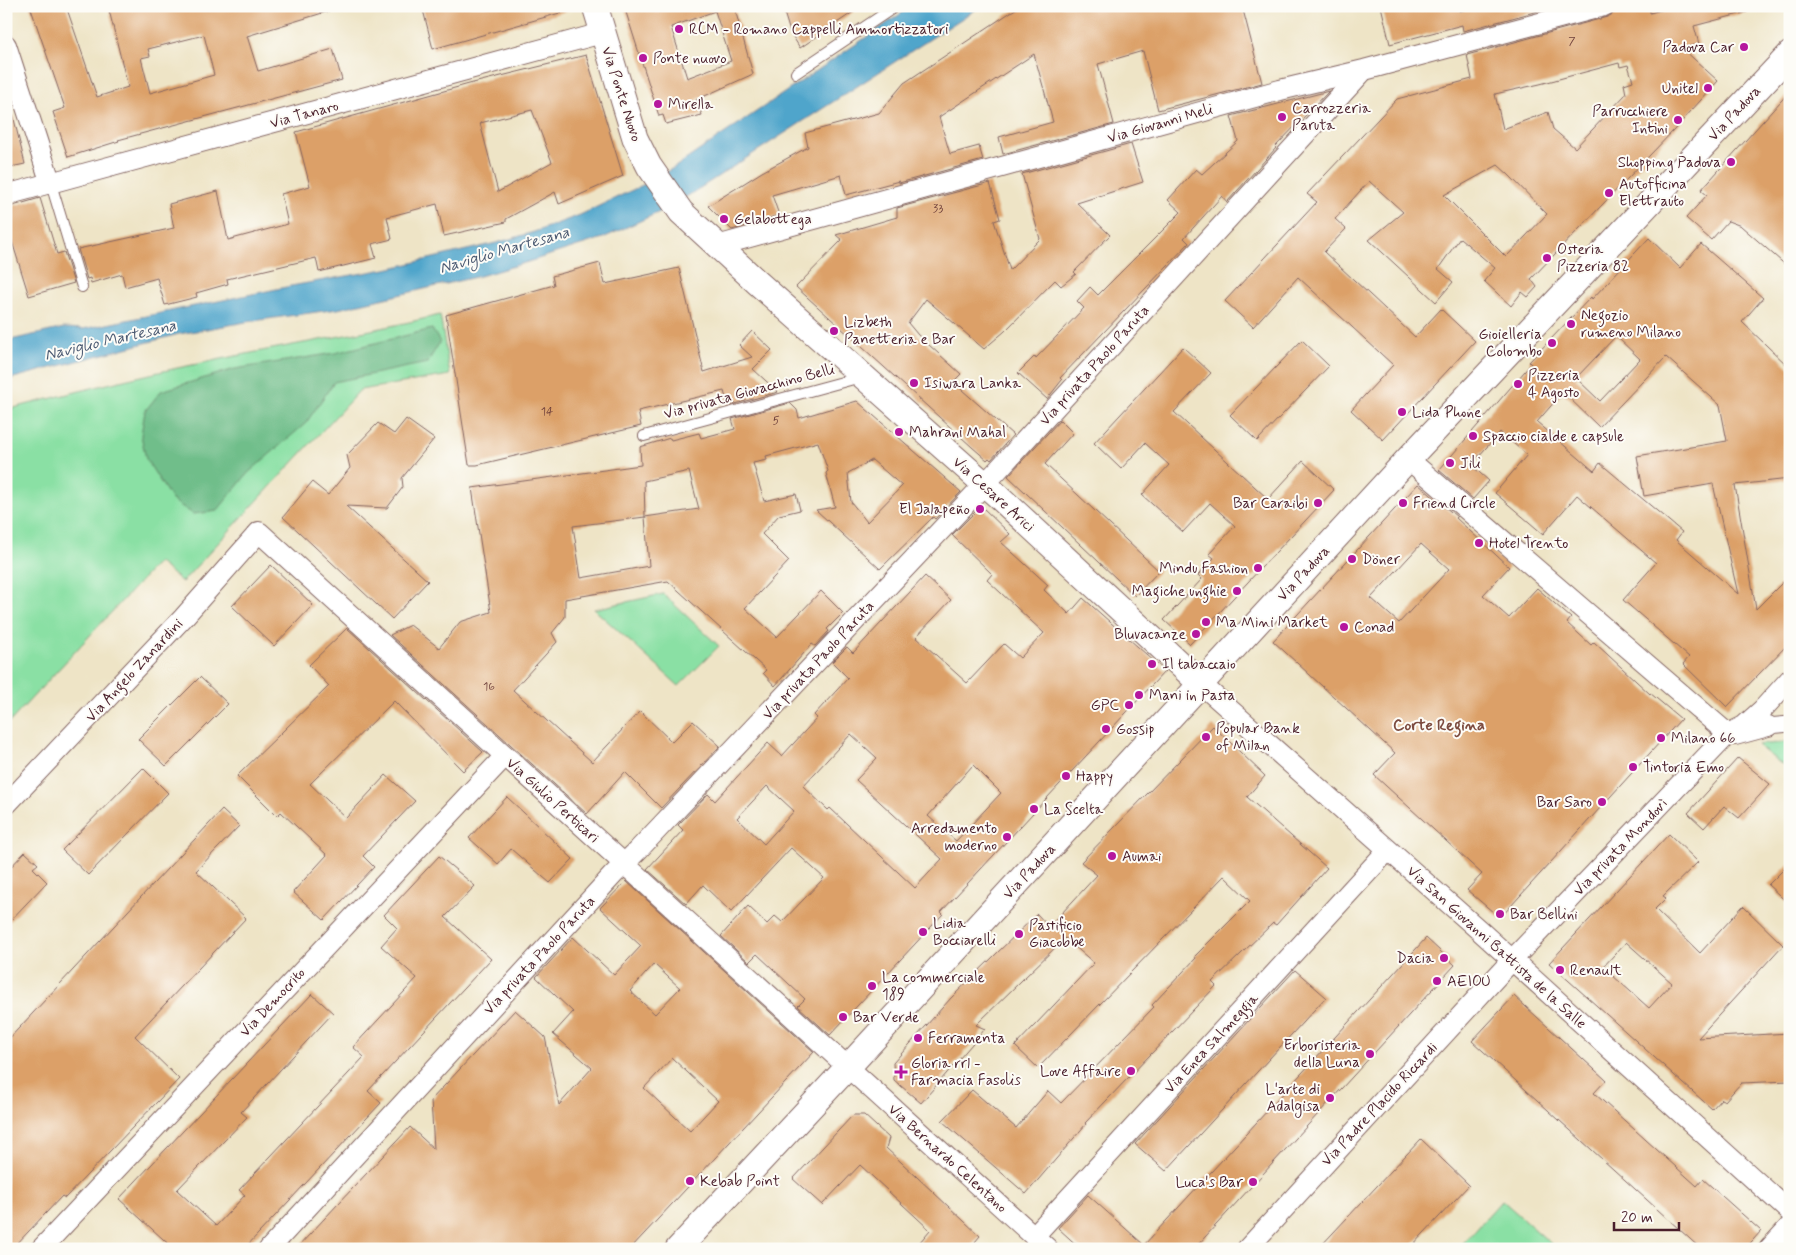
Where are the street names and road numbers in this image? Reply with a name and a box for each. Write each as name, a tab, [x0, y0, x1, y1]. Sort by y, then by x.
street label: Via Ponte Nuovo	[596, 44, 646, 144]
street label: Via Padova	[1704, 81, 1766, 146]
street label: Via Tanaro	[268, 96, 341, 134]
street label: Via Giovanni Meli	[1105, 99, 1216, 149]
street label: Via privata Paolo Paruta	[1035, 301, 1154, 430]
street label: Via privata Giovacchino Belli	[662, 359, 837, 424]
street label: Via Cesare Arici	[948, 453, 1039, 537]
street label: Via Padova	[1273, 541, 1335, 606]
street label: Via privata Paolo Paruta	[758, 597, 879, 724]
street label: Via Angelo Zanardini	[81, 615, 189, 727]
street label: Via Giulio Perticari	[501, 754, 603, 848]
street label: Via privata Mondovì	[1569, 795, 1672, 901]
street label: Via Padova	[999, 839, 1061, 904]
street label: Via San Giovanni Battista de la Salle	[1402, 862, 1590, 1034]
street label: Via privata Paolo Paruta	[479, 892, 600, 1019]
street label: Via Democrito	[235, 964, 310, 1042]
street label: Via Enea Salmeggia	[1160, 989, 1265, 1099]
street label: Via Padre Placido Riccardi	[1317, 1038, 1442, 1171]
street label: Via Bernardo Celentano	[884, 1100, 1011, 1218]

